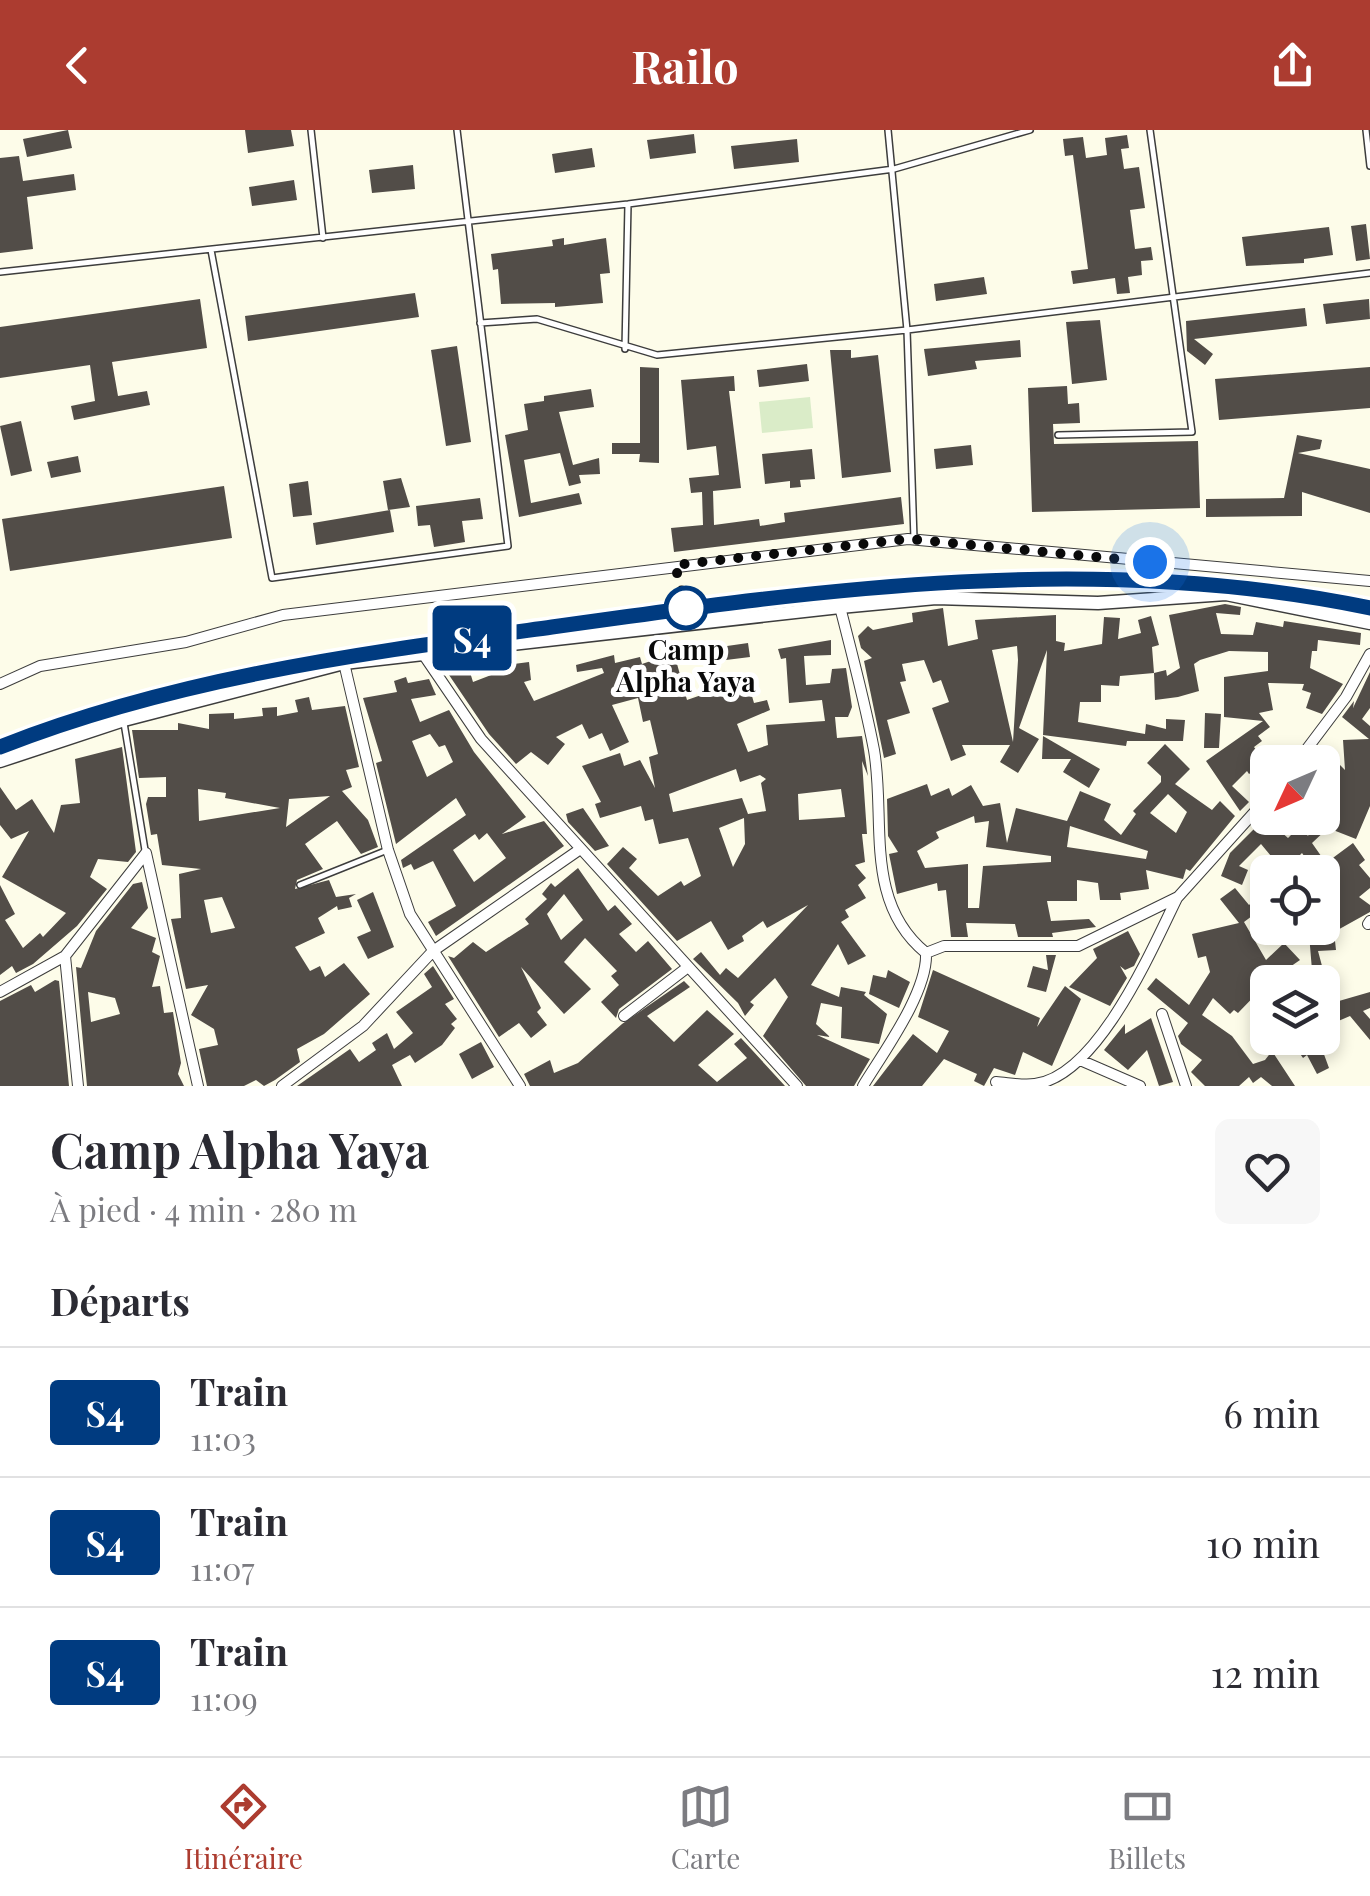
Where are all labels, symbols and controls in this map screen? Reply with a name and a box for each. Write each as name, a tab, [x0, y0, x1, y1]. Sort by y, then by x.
text: Railo	[631, 35, 739, 95]
icon: back	[50, 38, 105, 93]
icon: share	[1265, 38, 1320, 93]
your location	[1125, 537, 1175, 587]
marker: Camp Alpha Yaya	[665, 587, 707, 629]
line badge: S4	[427, 606, 517, 670]
text: S4	[453, 615, 491, 662]
place label: Camp Alpha Yaya	[615, 630, 756, 699]
north arrow	[1250, 745, 1340, 835]
map controls	[1250, 745, 1340, 1055]
button: locate	[1250, 855, 1340, 945]
button: layers	[1250, 965, 1340, 1055]
text: Camp Alpha Yaya	[50, 1117, 429, 1181]
button: heart	[1215, 1119, 1320, 1224]
text: À pied · 4 min · 280 m	[50, 1187, 357, 1230]
text: Départs	[50, 1275, 190, 1326]
text: Train	[190, 1365, 288, 1416]
text: 6 min	[1223, 1387, 1320, 1438]
text: S4	[86, 1389, 124, 1436]
text: 11:03	[190, 1416, 256, 1459]
text: Train	[190, 1495, 288, 1546]
text: 10 min	[1206, 1517, 1320, 1568]
text: S4	[86, 1519, 124, 1566]
text: 11:07	[190, 1546, 254, 1589]
text: Train	[190, 1625, 288, 1676]
text: 12 min	[1211, 1647, 1320, 1698]
text: S4	[86, 1649, 124, 1696]
text: 11:09	[190, 1676, 258, 1719]
tab: Itinéraire	[184, 1779, 303, 1876]
tab: Carte	[671, 1779, 740, 1876]
tab: Billets	[1108, 1779, 1186, 1876]

